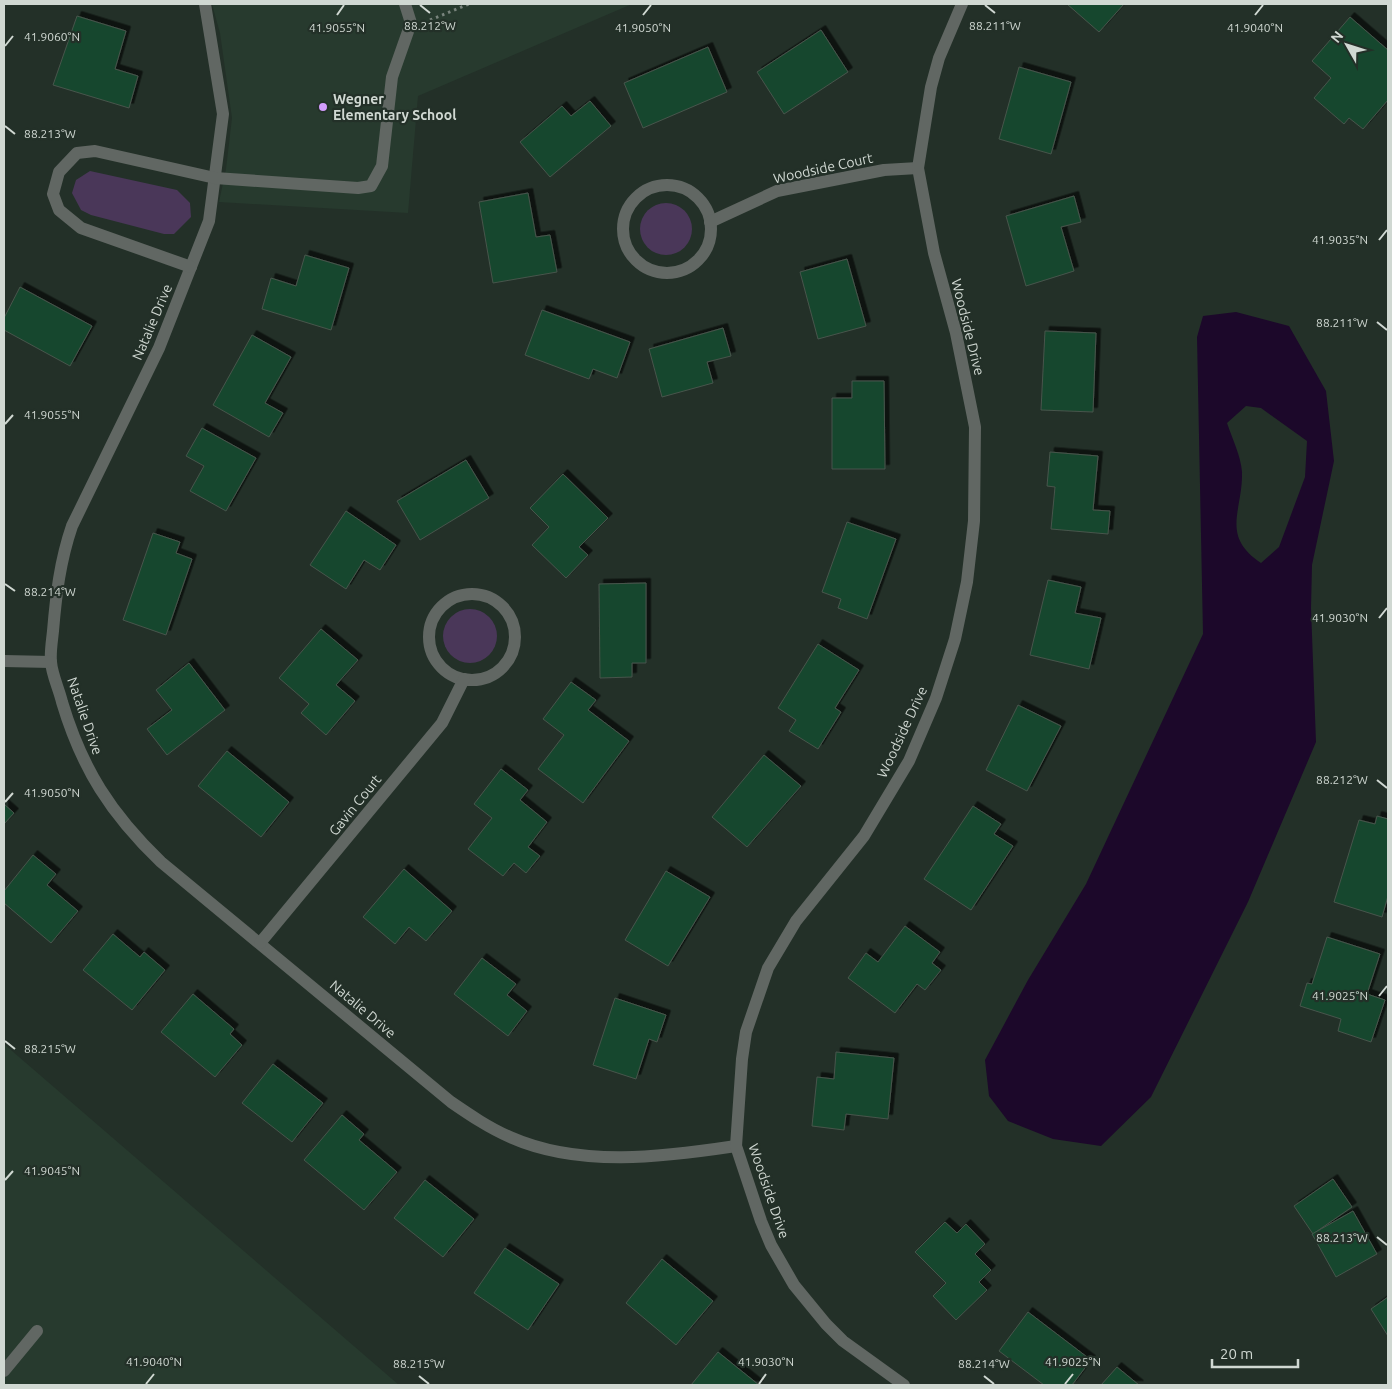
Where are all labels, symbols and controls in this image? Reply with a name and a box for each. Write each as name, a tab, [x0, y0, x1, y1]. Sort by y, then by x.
text: 88.212°W	[404, 19, 456, 32]
text: 88.211°W	[969, 19, 1021, 32]
north arrow	[1322, 20, 1372, 70]
text: 41.9055°N	[309, 21, 365, 34]
text: 41.9050°N	[615, 21, 671, 34]
text: 41.9040°N	[1227, 21, 1283, 34]
text: N	[1327, 28, 1346, 46]
text: 41.9060°N	[24, 30, 80, 43]
place label: Wegner Elementary School	[333, 91, 456, 123]
marker: Wegner Elementary School	[317, 101, 329, 113]
text: 88.213°W	[24, 127, 76, 140]
street label: Woodside Court	[772, 150, 875, 186]
text: 41.9035°N	[1312, 233, 1368, 246]
street label: Woodside Drive	[948, 277, 988, 377]
street label: Natalie Drive	[129, 282, 175, 362]
text: 88.211°W	[1316, 316, 1368, 329]
text: 41.9055°N	[24, 408, 80, 421]
text: 88.214°W	[24, 585, 76, 598]
text: 41.9030°N	[1312, 611, 1368, 624]
street label: Natalie Drive	[64, 675, 106, 757]
street label: Woodside Drive	[874, 684, 930, 780]
street label: Gavin Court	[326, 771, 385, 839]
text: 88.212°W	[1316, 773, 1368, 786]
text: 41.9050°N	[24, 786, 80, 799]
street label: Natalie Drive	[327, 977, 399, 1041]
text: 41.9025°N	[1312, 989, 1368, 1002]
text: 88.215°W	[24, 1042, 76, 1055]
street label: Woodside Drive	[745, 1142, 793, 1240]
text: 41.9045°N	[24, 1164, 80, 1177]
text: 88.213°W	[1316, 1231, 1368, 1244]
scale bar	[1212, 1336, 1298, 1368]
text: 20 m	[1220, 1345, 1253, 1362]
text: 41.9040°N	[126, 1355, 182, 1368]
text: 41.9030°N	[738, 1355, 794, 1368]
text: 41.9025°N	[1045, 1355, 1101, 1368]
text: 88.215°W	[393, 1357, 445, 1370]
text: 88.214°W	[958, 1357, 1010, 1370]

